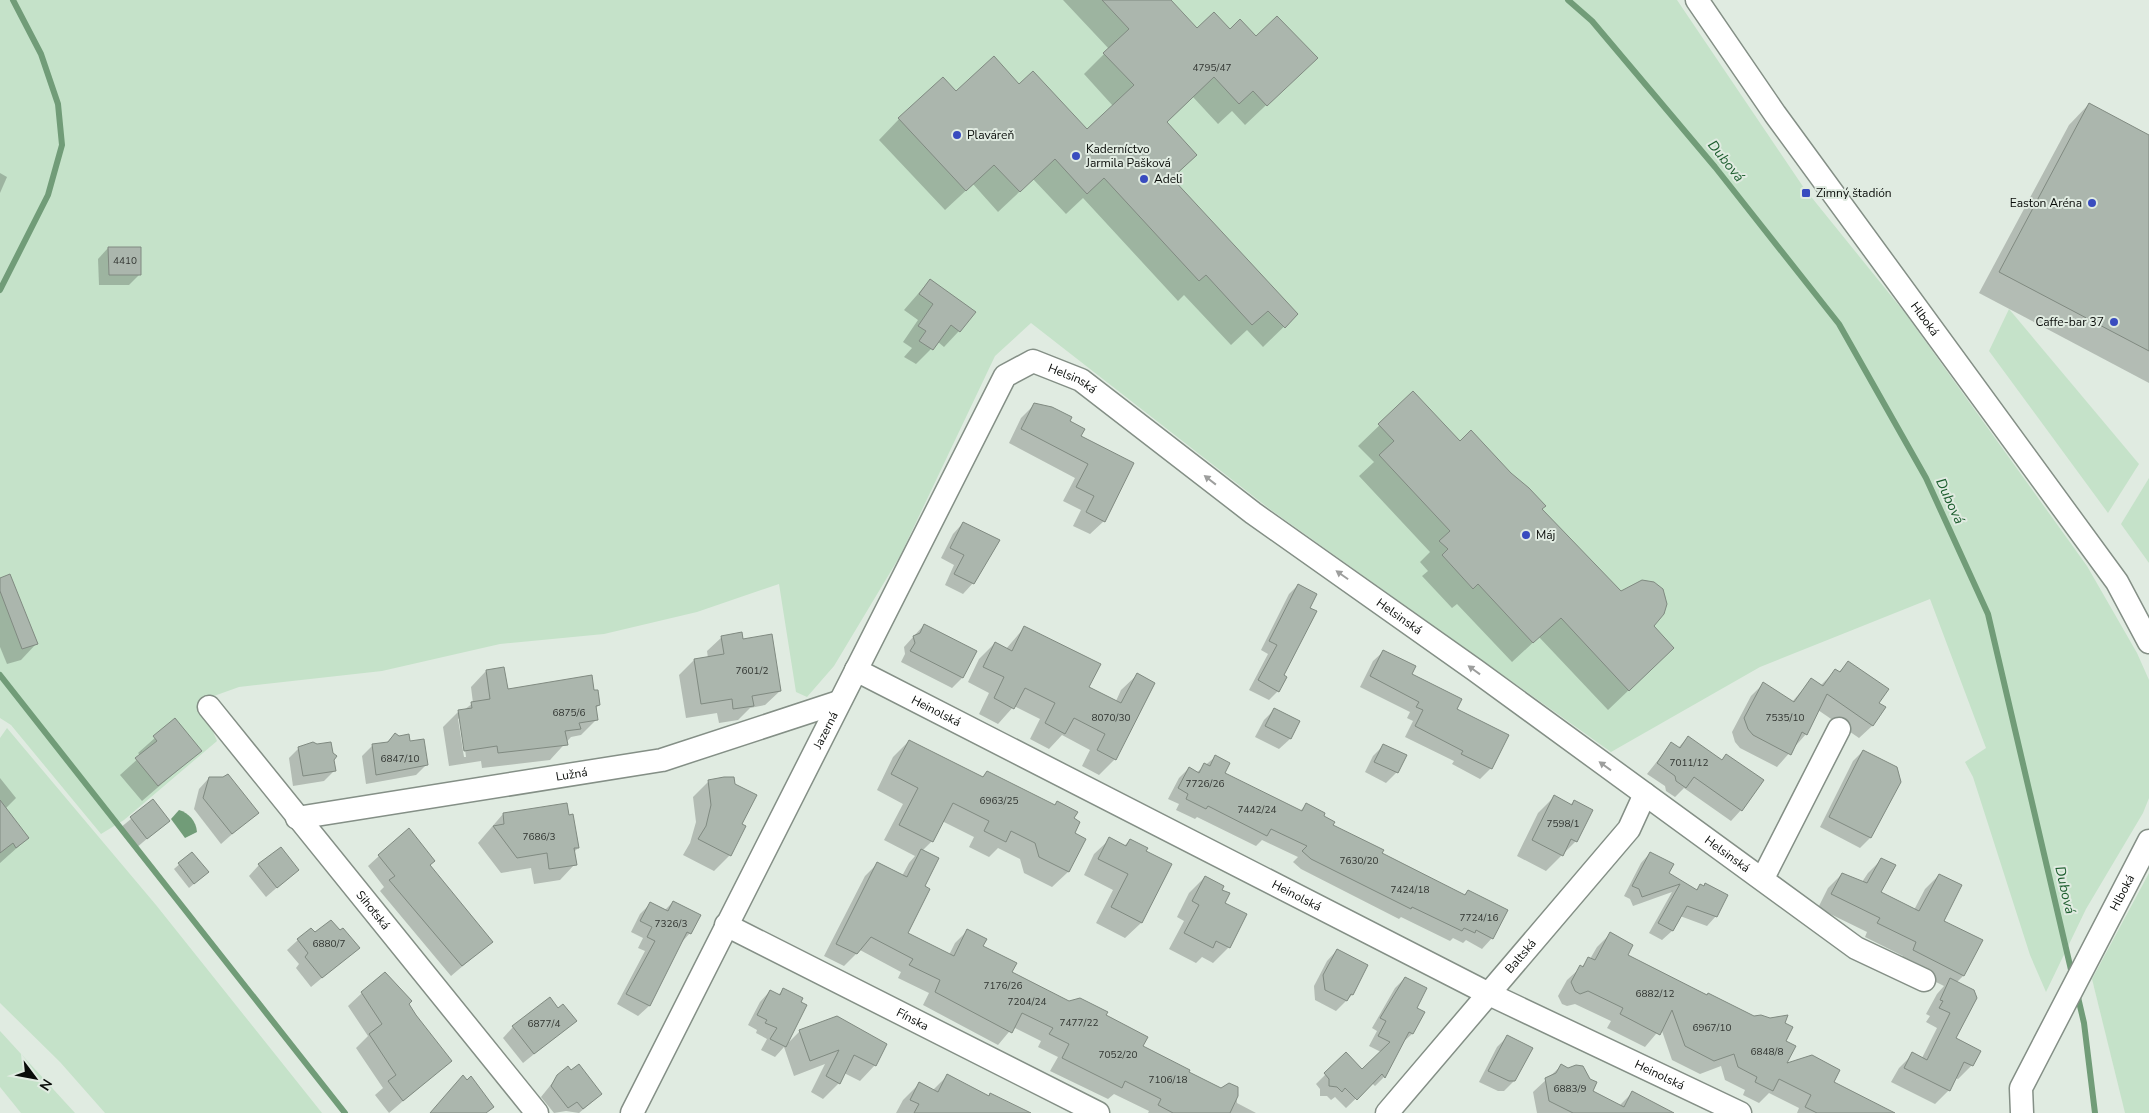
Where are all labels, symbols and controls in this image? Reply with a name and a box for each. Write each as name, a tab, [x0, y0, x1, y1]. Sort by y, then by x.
house number: 4795/47	[1193, 61, 1231, 75]
place label: Plaváreň	[967, 127, 1014, 143]
marker: Plaváreň	[951, 129, 963, 141]
water label: Dubová	[1703, 136, 1749, 186]
place label: Kaderníctvo Jarmila Pašková	[1085, 141, 1171, 171]
marker: Kaderníctvo Jarmila Pašková	[1070, 150, 1082, 162]
place label: Adeli	[1154, 171, 1182, 187]
marker: Adeli	[1138, 173, 1150, 185]
place label: Zimný štadión	[1816, 185, 1892, 201]
marker: Zimný štadión	[1800, 187, 1812, 199]
place label: Easton Aréna	[2010, 195, 2082, 211]
marker: Easton Aréna	[2086, 197, 2098, 209]
house number: 4410	[113, 254, 137, 268]
street label: Hlboká	[1907, 299, 1943, 339]
place label: Caffe-bar 37	[2035, 314, 2104, 330]
marker: Caffe-bar 37	[2108, 316, 2120, 328]
street label: Helsinská	[1046, 360, 1100, 397]
one-way arrow	[1204, 474, 1217, 485]
water label: Dubová	[1931, 475, 1969, 528]
place label: Máj	[1536, 527, 1556, 543]
marker: Máj	[1520, 529, 1532, 541]
one-way arrow	[1335, 571, 1348, 581]
street label: Helsinská	[1373, 595, 1425, 638]
house number: 7601/2	[736, 664, 768, 678]
one-way arrow	[1468, 664, 1481, 675]
street label: Heinolská	[909, 692, 964, 730]
house number: 6875/6	[553, 706, 585, 720]
street label: Jazerná	[809, 709, 842, 752]
house number: 8070/30	[1092, 711, 1130, 725]
house number: 7535/10	[1766, 711, 1804, 725]
house number: 6847/10	[381, 752, 419, 766]
house number: 7011/12	[1670, 756, 1708, 770]
one-way arrow	[1599, 760, 1612, 771]
street label: Lužná	[555, 764, 589, 785]
house number: 7726/26	[1186, 777, 1224, 791]
house number: 6963/25	[980, 794, 1018, 808]
house number: 7442/24	[1238, 803, 1276, 817]
house number: 7598/1	[1547, 817, 1579, 831]
house number: 7686/3	[523, 830, 555, 844]
street label: Helsinská	[1701, 832, 1753, 876]
house number: 7630/20	[1340, 854, 1378, 868]
water label: Dubová	[2050, 864, 2080, 916]
street label: Hlboká	[2106, 872, 2138, 914]
street label: Heinolská	[1269, 876, 1324, 915]
house number: 7424/18	[1391, 883, 1429, 897]
street label: Sihoťská	[352, 887, 394, 933]
house number: 7724/16	[1460, 911, 1498, 925]
house number: 7326/3	[655, 917, 687, 931]
street label: Baltská	[1501, 936, 1540, 977]
house number: 6880/7	[313, 937, 345, 951]
house number: 7176/26	[984, 979, 1022, 993]
house number: 6882/12	[1636, 987, 1674, 1001]
house number: 7204/24	[1008, 995, 1046, 1009]
street label: Fínska	[894, 1004, 931, 1034]
house number: 7477/22	[1060, 1016, 1098, 1030]
house number: 6877/4	[528, 1017, 560, 1031]
house number: 6967/10	[1693, 1021, 1731, 1035]
house number: 6848/8	[1751, 1045, 1783, 1059]
house number: 7052/20	[1099, 1048, 1137, 1062]
north arrow	[10, 1053, 60, 1103]
street label: Heinolská	[1632, 1056, 1687, 1094]
house number: 7106/18	[1149, 1073, 1187, 1087]
text: N	[35, 1075, 56, 1094]
house number: 6883/9	[1554, 1082, 1586, 1096]

